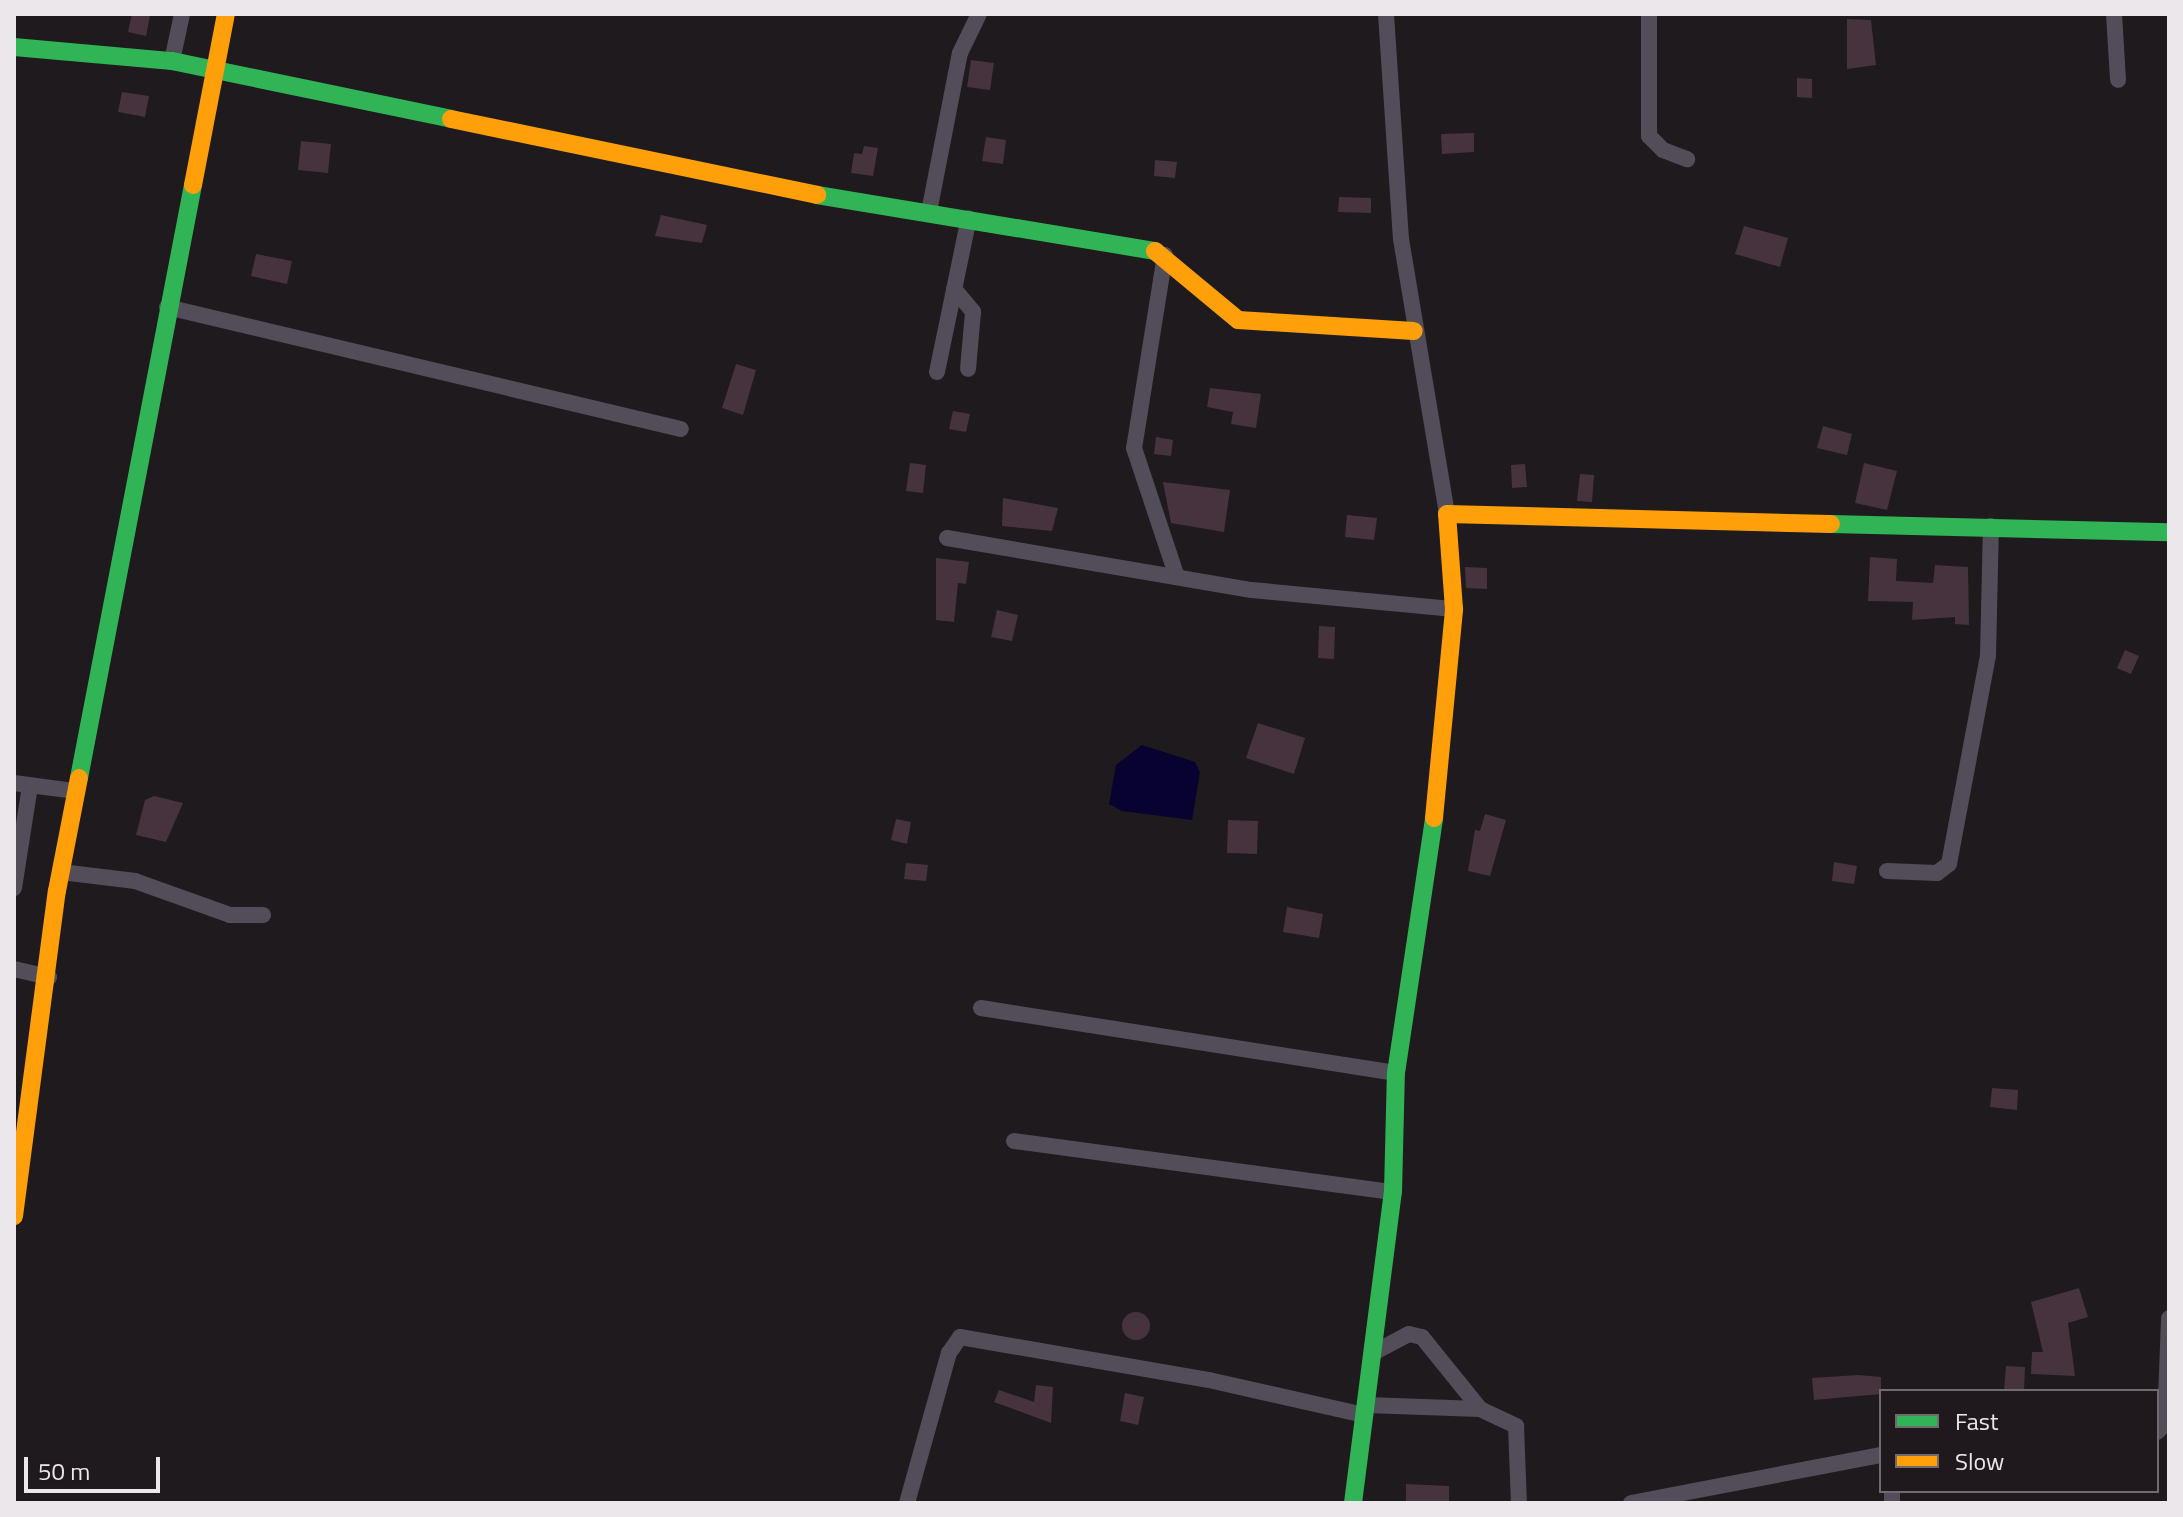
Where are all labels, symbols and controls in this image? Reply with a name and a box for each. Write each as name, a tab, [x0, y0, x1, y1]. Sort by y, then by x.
legend	[1879, 1389, 2159, 1493]
text: Fast	[1955, 1403, 1998, 1439]
scale bar	[28, 1441, 164, 1491]
text: Slow	[1955, 1443, 2004, 1479]
text: 50 m	[38, 1453, 90, 1489]

